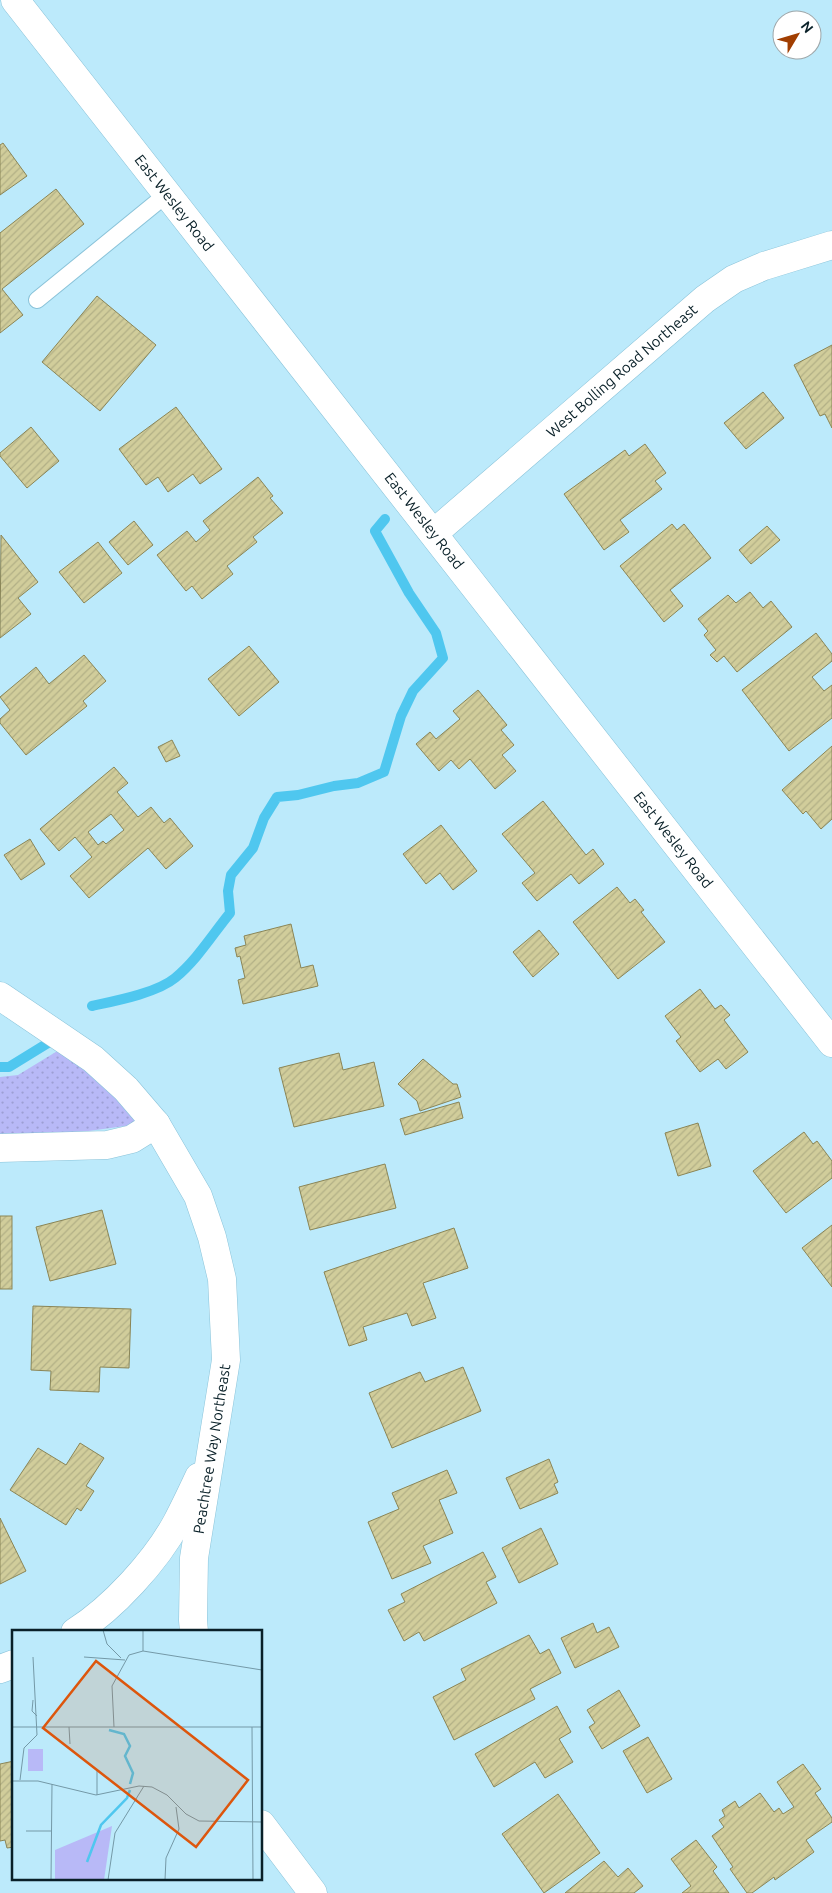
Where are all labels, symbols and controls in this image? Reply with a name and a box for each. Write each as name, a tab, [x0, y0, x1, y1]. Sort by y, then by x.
north arrow	[772, 10, 822, 60]
text: N	[798, 18, 817, 36]
street label: East Wesley Road	[131, 151, 217, 254]
street label: West Bolling Road Northeast	[543, 300, 701, 441]
street label: East Wesley Road	[381, 469, 467, 572]
street label: East Wesley Road	[630, 788, 716, 891]
street label: Peachtree Way Northeast	[190, 1363, 233, 1535]
inset map	[12, 1630, 262, 1880]

